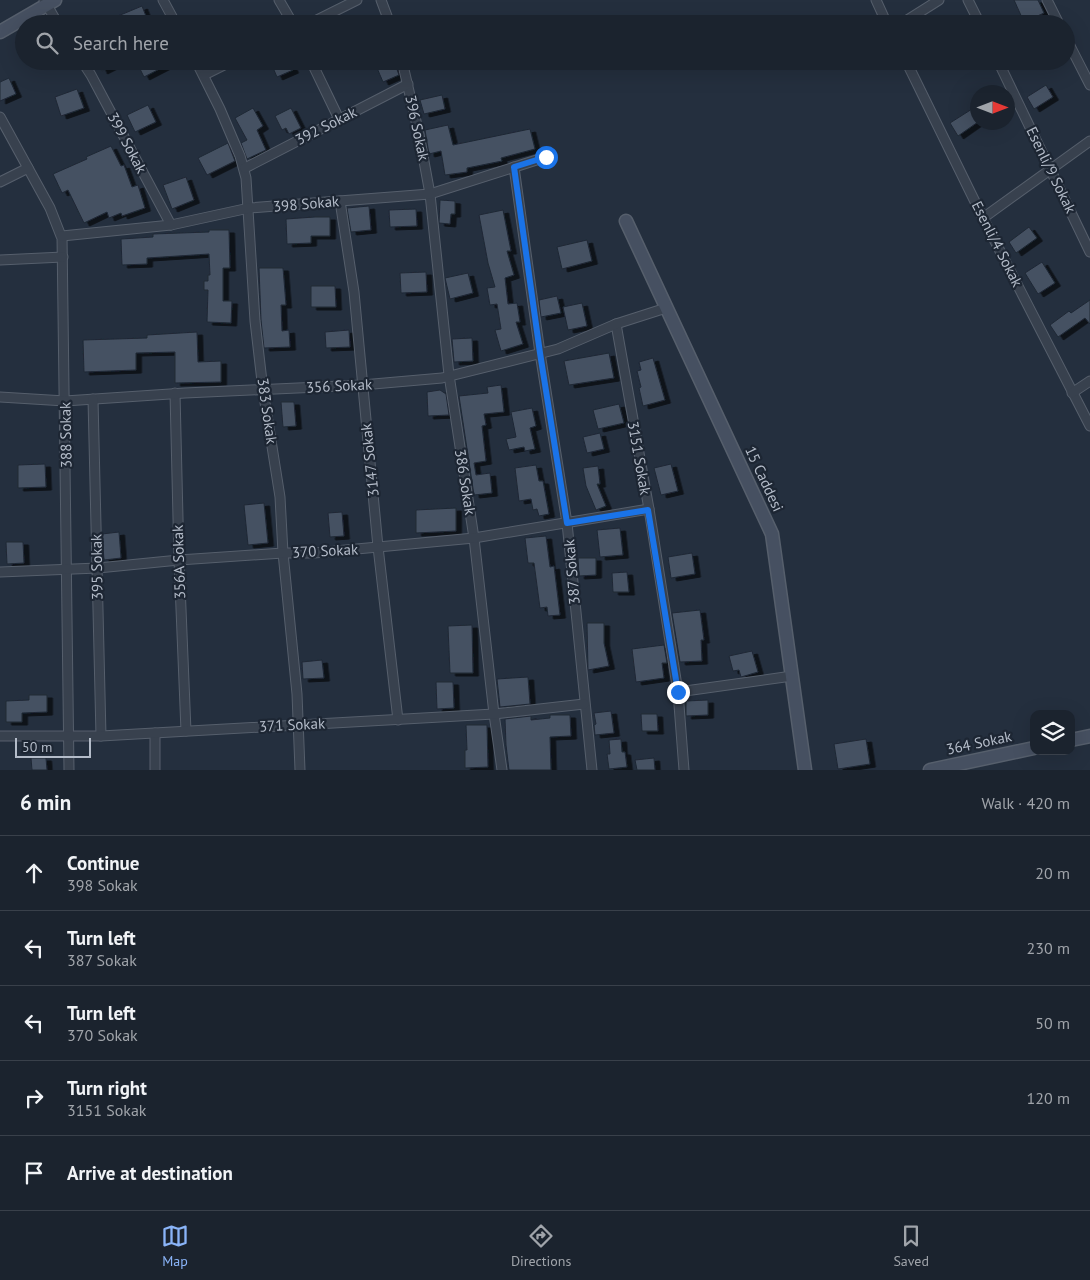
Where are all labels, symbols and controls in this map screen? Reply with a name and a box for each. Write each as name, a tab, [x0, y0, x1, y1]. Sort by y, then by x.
search box	[15, 15, 1075, 70]
icon: search	[33, 29, 61, 57]
text: Search here	[73, 31, 169, 55]
north arrow	[970, 85, 1015, 130]
street label: 396 Sokak	[401, 93, 434, 163]
street label: 392 Sokak	[292, 102, 360, 149]
street label: 399 Sokak	[103, 109, 152, 177]
street label: Esenli/9 Sokak	[1022, 123, 1081, 217]
route start	[535, 146, 558, 169]
street label: 398 Sokak	[272, 191, 341, 216]
street label: Esenli/4 Sokak	[968, 198, 1028, 291]
street label: 356 Sokak	[305, 374, 373, 397]
street label: 383 Sokak	[253, 377, 282, 446]
street label: 388 Sokak	[55, 401, 76, 468]
street label: 3151 Sokak	[624, 420, 655, 497]
street label: 3147 Sokak	[356, 422, 383, 498]
street label: 15 Caddesi	[741, 443, 788, 515]
street label: 386 Sokak	[451, 448, 480, 517]
street label: 356A Sokak	[168, 524, 189, 600]
street label: 395 Sokak	[86, 533, 107, 600]
street label: 387 Sokak	[559, 538, 584, 606]
street label: 370 Sokak	[291, 539, 359, 562]
route end	[667, 681, 690, 704]
map controls	[1030, 710, 1075, 755]
button: layers	[1030, 710, 1075, 755]
street label: 371 Sokak	[258, 713, 326, 736]
street label: 364 Sokak	[944, 726, 1014, 759]
scale bar	[15, 735, 91, 758]
text: 50 m	[22, 738, 52, 756]
text: 6 min	[20, 789, 71, 816]
text: Walk · 420 m	[981, 793, 1070, 813]
text: Continue	[67, 851, 139, 875]
icon: ahead	[20, 859, 48, 887]
text: 20 m	[1035, 863, 1070, 883]
text: 398 Sokak	[67, 875, 138, 895]
text: Turn left	[67, 926, 136, 950]
icon: left	[20, 934, 48, 962]
text: 230 m	[1027, 938, 1070, 958]
text: 387 Sokak	[67, 950, 137, 970]
text: Turn left	[67, 1001, 136, 1025]
icon: left	[20, 1009, 48, 1037]
text: 50 m	[1035, 1013, 1070, 1033]
text: 370 Sokak	[67, 1025, 138, 1045]
text: Turn right	[67, 1076, 147, 1100]
icon: right	[20, 1084, 48, 1112]
text: 120 m	[1027, 1088, 1070, 1108]
text: 3151 Sokak	[67, 1100, 147, 1120]
icon: arrive	[20, 1159, 48, 1187]
text: Arrive at destination	[67, 1161, 233, 1185]
tab: Map	[161, 1222, 189, 1270]
tab: Directions	[511, 1222, 571, 1270]
tab: Saved	[893, 1222, 929, 1270]

